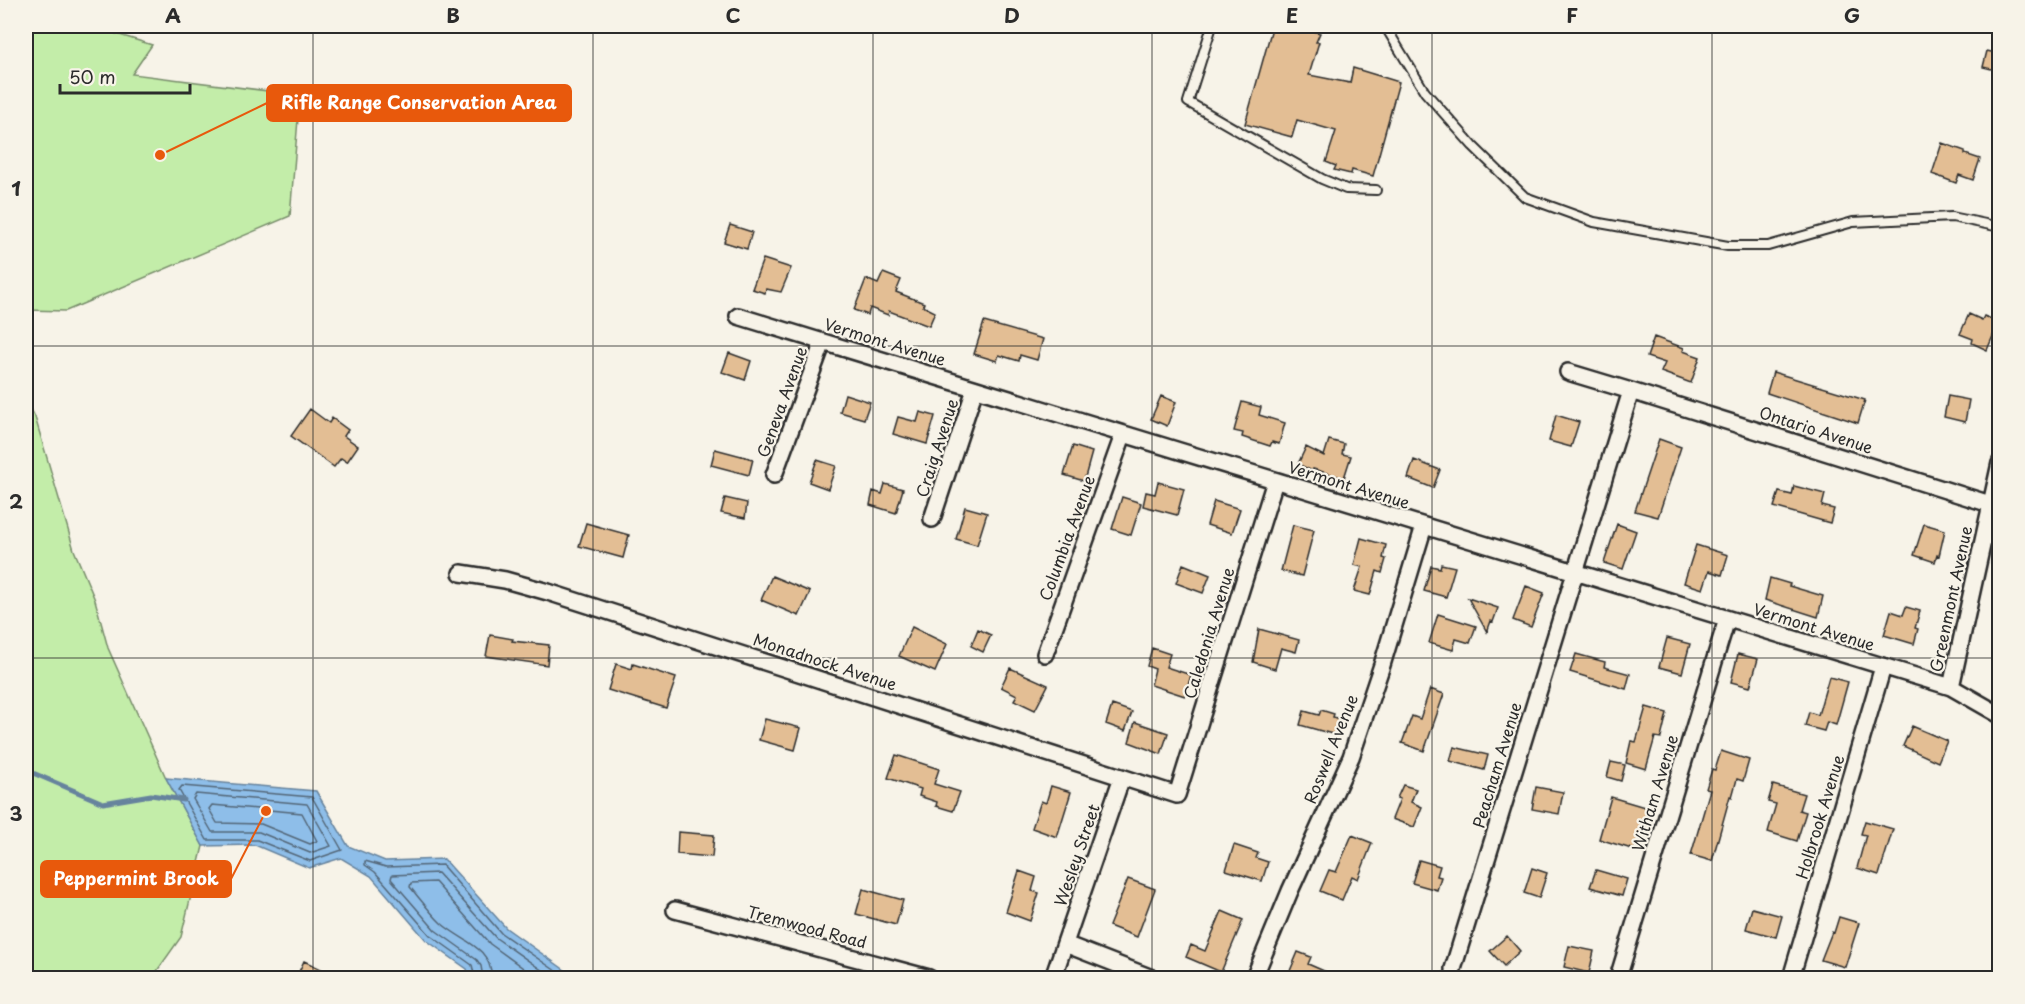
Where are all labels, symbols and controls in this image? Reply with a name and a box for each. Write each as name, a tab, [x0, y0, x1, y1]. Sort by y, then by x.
text: A	[165, 0, 181, 30]
text: B	[446, 0, 460, 30]
text: C	[725, 0, 741, 30]
text: D	[1004, 0, 1020, 30]
text: E	[1286, 0, 1298, 30]
text: F	[1566, 0, 1578, 30]
text: G	[1844, 0, 1860, 30]
scale bar	[60, 57, 190, 95]
text: 50 m	[69, 63, 116, 90]
callout: Rifle Range Conservation Area	[267, 85, 571, 121]
text: Rifle Range Conservation Area	[281, 88, 557, 115]
text: 1	[11, 173, 21, 203]
street label: Vermont Avenue	[822, 311, 949, 371]
street label: Geneva Avenue	[750, 343, 812, 460]
street label: Craig Avenue	[909, 395, 963, 500]
street label: Ontario Avenue	[1756, 399, 1877, 459]
street label: Vermont Avenue	[1286, 454, 1413, 514]
street label: Columbia Avenue	[1032, 471, 1100, 604]
text: 2	[9, 486, 23, 516]
street label: Greenmont Avenue	[1923, 523, 1977, 674]
street label: Caledonia Avenue	[1177, 564, 1240, 701]
street label: Vermont Avenue	[1751, 596, 1878, 656]
street label: Monadnock Avenue	[750, 627, 900, 696]
street label: Roswell Avenue	[1297, 690, 1363, 807]
street label: Peacham Avenue	[1465, 698, 1527, 831]
street label: Witham Avenue	[1625, 731, 1683, 854]
street label: Holbrook Avenue	[1789, 751, 1849, 882]
text: 3	[9, 798, 23, 828]
street label: Wesley Street	[1047, 800, 1105, 909]
callout: Peppermint Brook	[41, 861, 231, 897]
text: Peppermint Brook	[53, 864, 219, 891]
street label: Tremwood Road	[745, 899, 870, 953]

